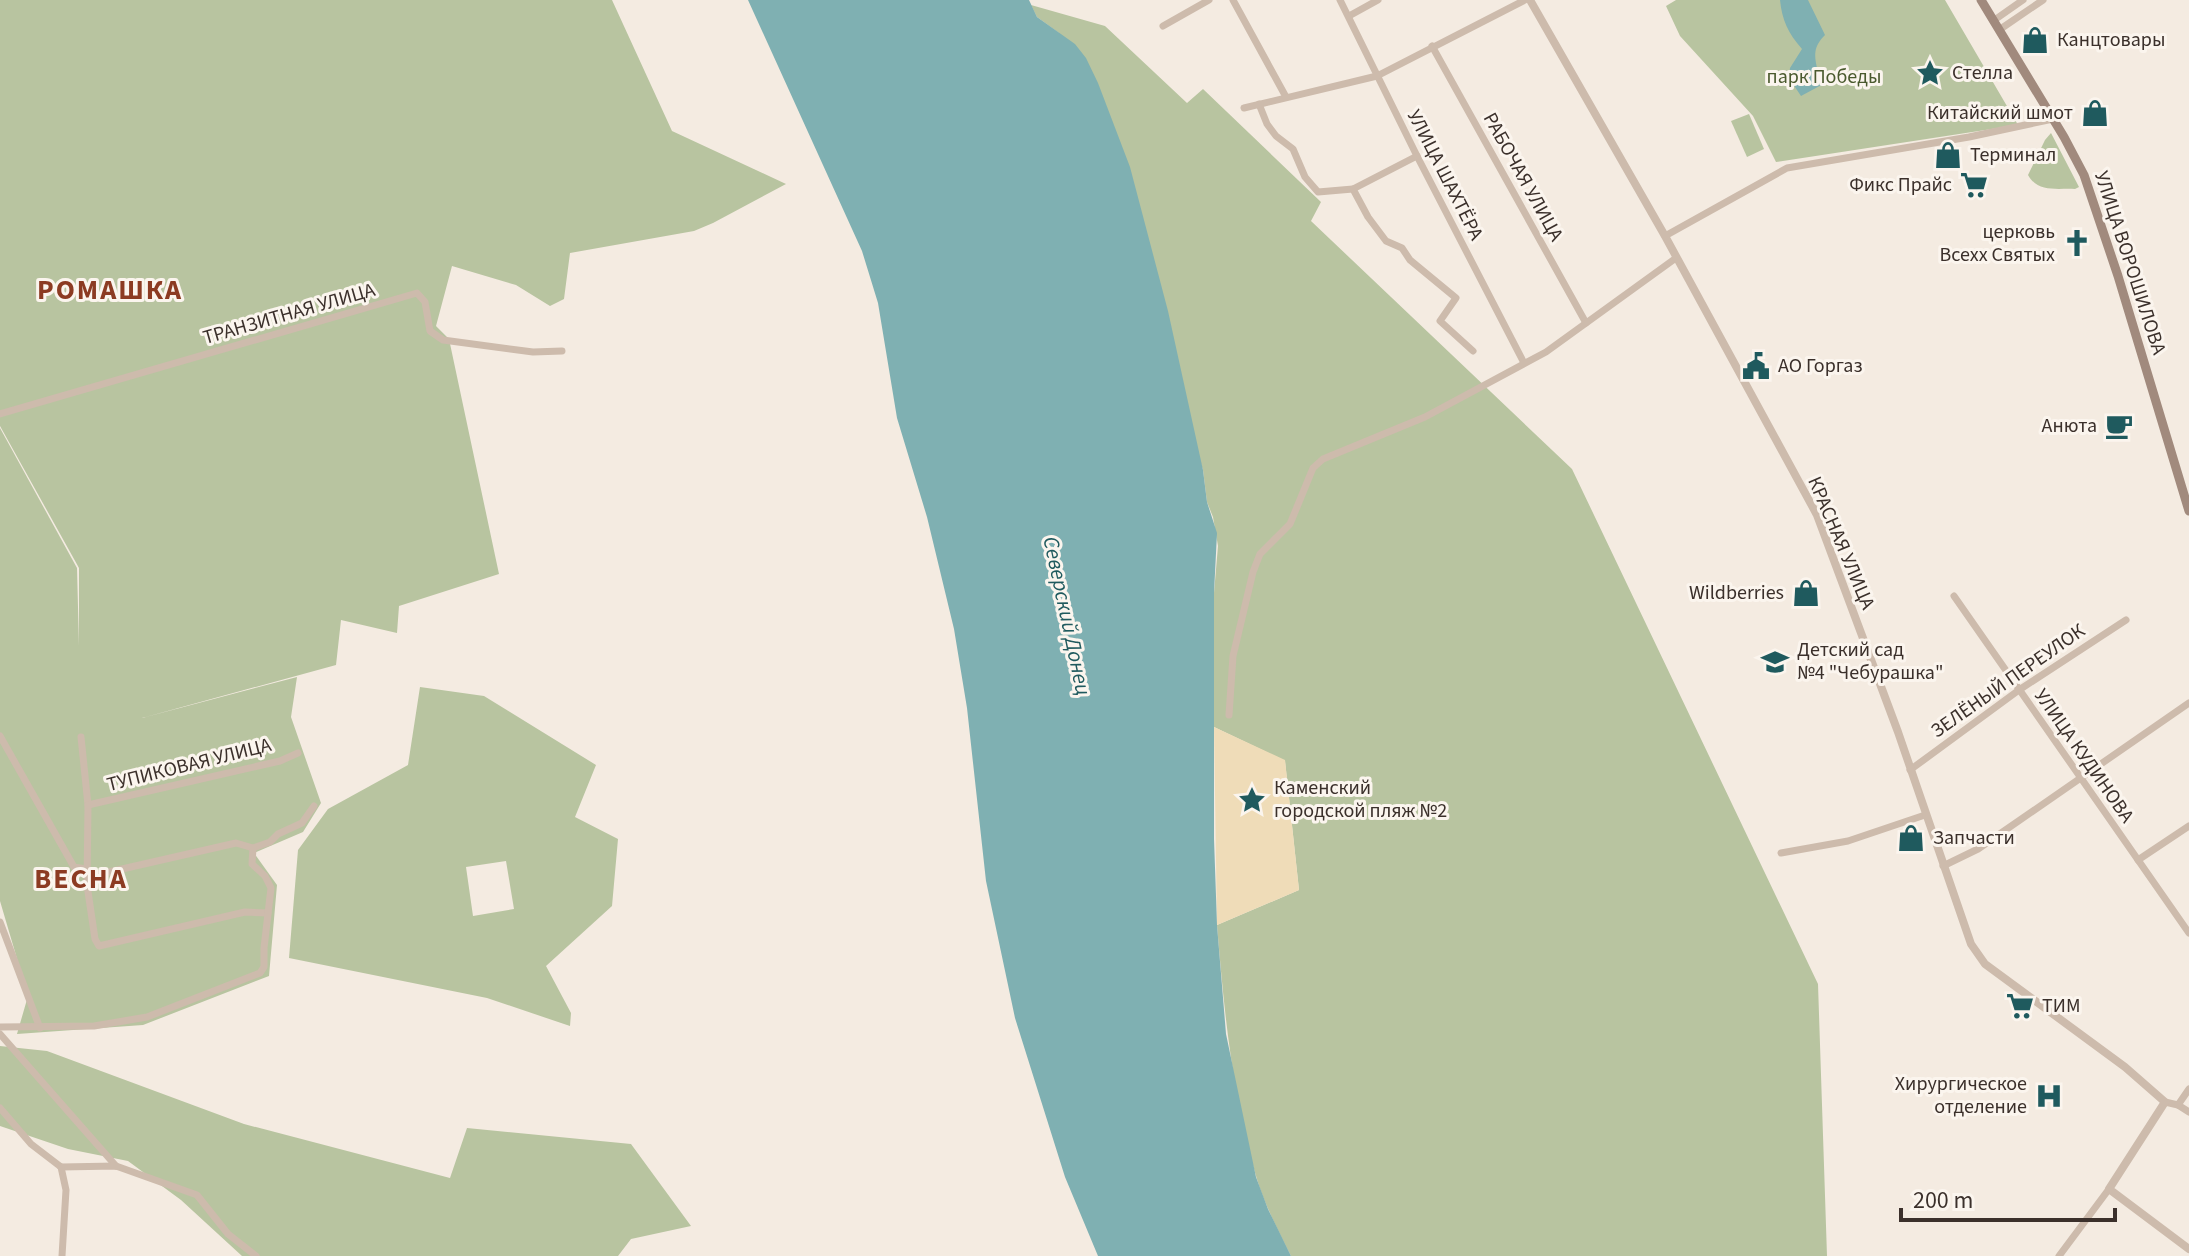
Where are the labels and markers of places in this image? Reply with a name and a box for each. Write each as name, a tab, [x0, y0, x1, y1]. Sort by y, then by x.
shop icon: Канцтовары	[2020, 25, 2050, 55]
place label: Канцтовары	[2057, 26, 2165, 54]
place icon: Стелла	[1915, 58, 1945, 88]
place label: Стелла	[1952, 59, 2013, 87]
shop icon: Китайский шмот	[2080, 98, 2110, 128]
place label: Китайский шмот	[1927, 99, 2073, 127]
shop icon: Терминал	[1933, 140, 1963, 170]
place label: Терминал	[1970, 141, 2056, 169]
supermarket icon: Фикс Прайс	[1959, 170, 1989, 200]
place label: Фикс Прайс	[1849, 171, 1952, 199]
place label: церковь Всехх Святых	[1940, 218, 2055, 269]
church icon: церковь Всехх Святых	[2062, 228, 2092, 258]
public building icon: АО Горгаз	[1741, 351, 1771, 381]
place label: АО Горгаз	[1778, 352, 1863, 380]
cafe icon: Анюта	[2104, 411, 2134, 441]
place label: Анюта	[2042, 412, 2097, 440]
shop icon: Wildberries	[1791, 578, 1821, 608]
place label: Wildberries	[1689, 579, 1784, 607]
place label: Детский сад №4 "Чебурашка"	[1797, 636, 1943, 687]
school or university icon: Детский сад №4 "Чебурашка"	[1760, 647, 1790, 677]
place label: Каменский городской пляж №2	[1274, 774, 1447, 825]
place icon: Каменский городской пляж №2	[1237, 785, 1267, 815]
shop icon: Запчасти	[1896, 823, 1926, 853]
place label: Запчасти	[1933, 824, 2015, 852]
supermarket icon: ТИМ	[2005, 991, 2035, 1021]
place label: ТИМ	[2042, 992, 2080, 1020]
place label: Хирургическое отделение	[1895, 1070, 2027, 1121]
hospital icon: Хирургическое отделение	[2034, 1081, 2064, 1111]

